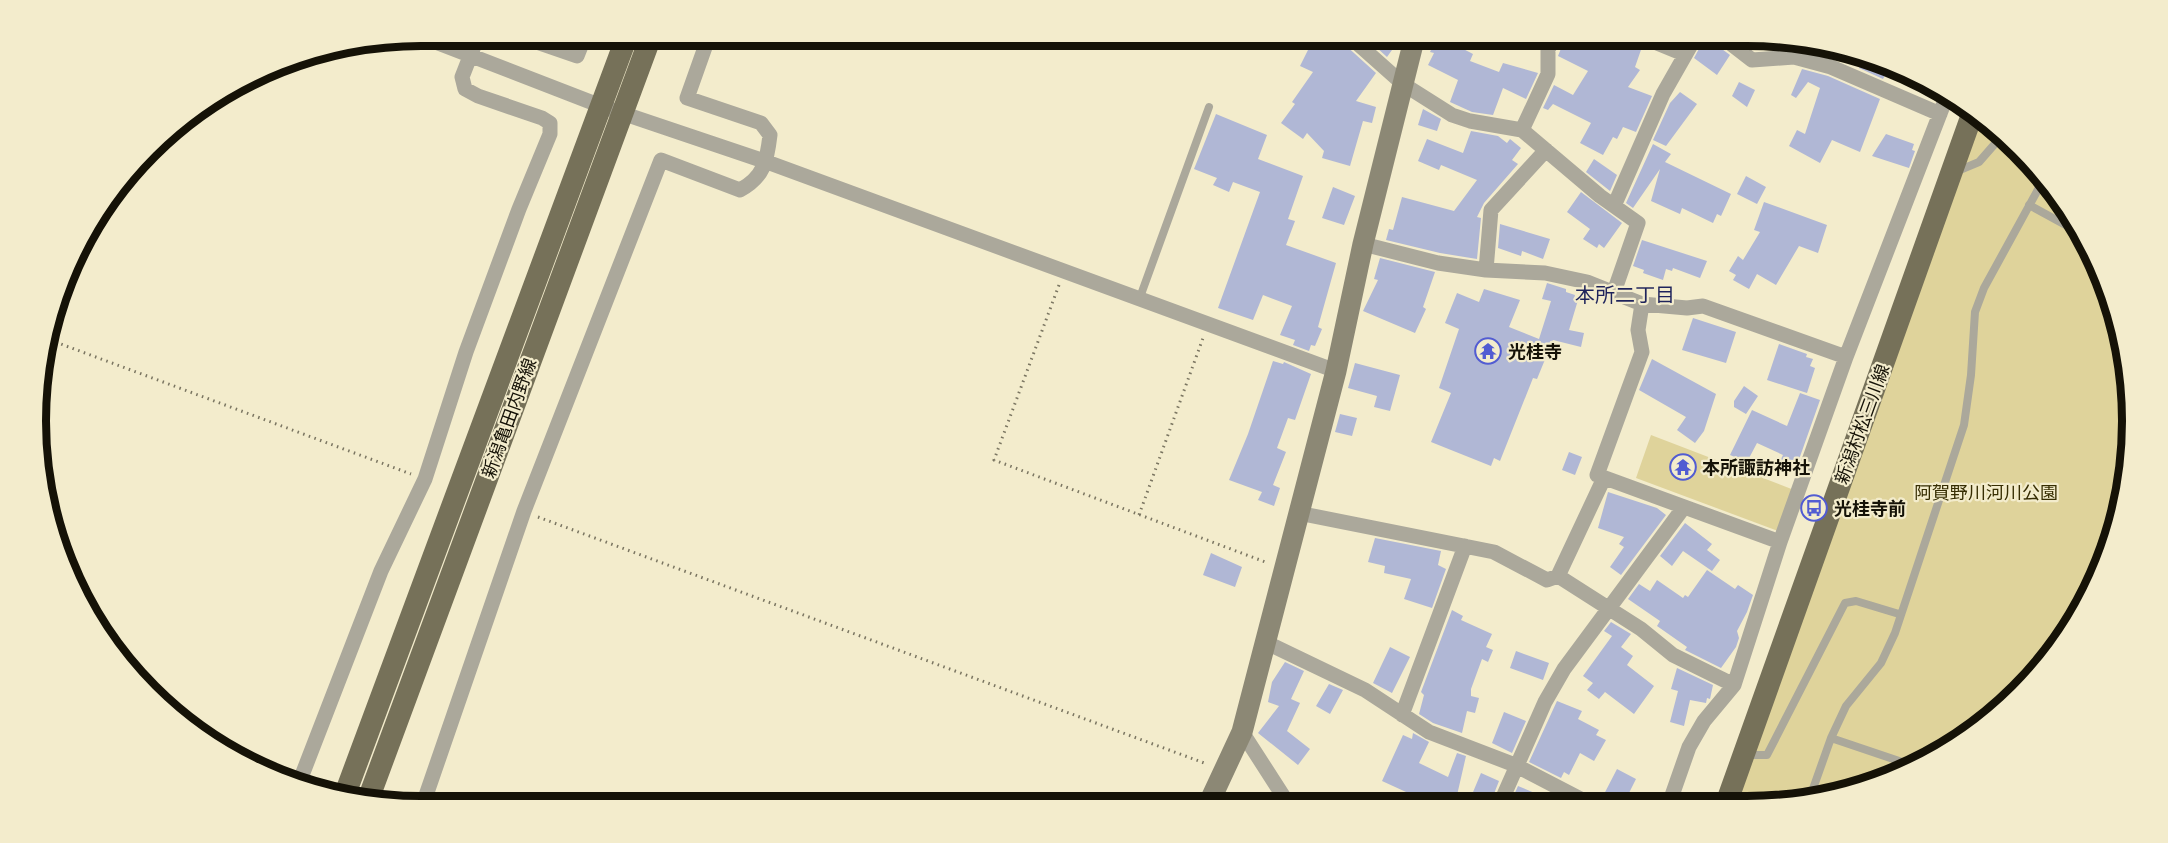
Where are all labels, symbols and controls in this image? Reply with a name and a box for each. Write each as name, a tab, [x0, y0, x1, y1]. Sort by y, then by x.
district label: 本所二丁目	[1575, 283, 1675, 307]
temple icon: 光桂寺	[1473, 336, 1503, 366]
place label: 光桂寺	[1508, 341, 1562, 362]
street label: 新潟亀田内野線	[478, 355, 540, 481]
street label: 新潟村松三川線	[1831, 361, 1893, 487]
temple icon: 本所諏訪神社	[1668, 452, 1698, 482]
place label: 本所諏訪神社	[1702, 457, 1810, 478]
park label: 阿賀野川河川公園	[1914, 482, 2058, 503]
bus stop icon: 光桂寺前	[1799, 493, 1829, 523]
place label: 光桂寺前	[1834, 498, 1906, 519]

